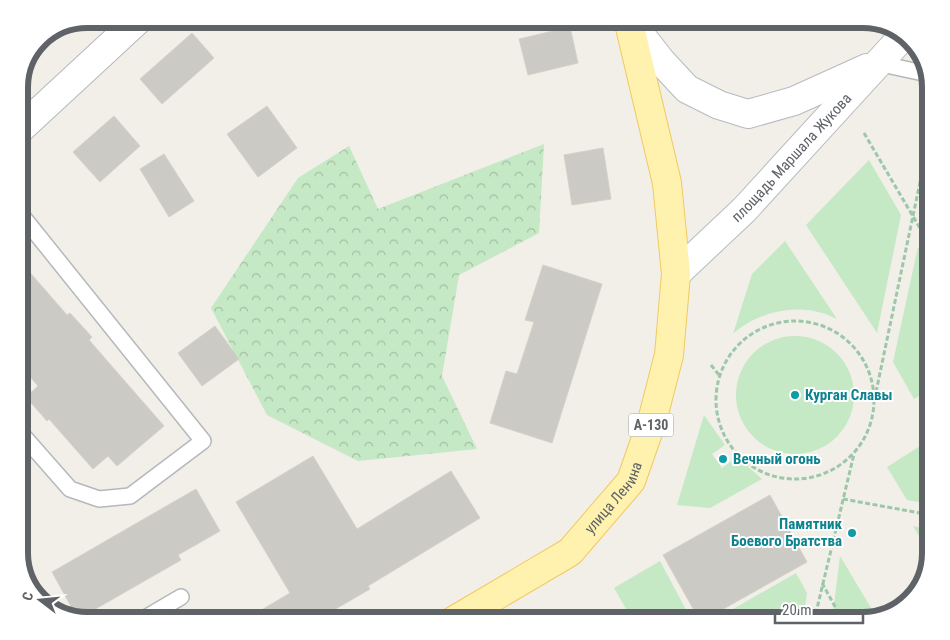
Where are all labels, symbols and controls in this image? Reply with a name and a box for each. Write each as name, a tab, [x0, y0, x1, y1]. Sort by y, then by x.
street label: площадь Маршала Жукова	[728, 90, 855, 226]
place label: Курган Славы	[805, 386, 892, 404]
marker: Курган Славы	[789, 389, 801, 401]
road number: А-130	[628, 414, 674, 436]
place label: Вечный огонь	[733, 450, 821, 468]
marker: Вечный огонь	[717, 453, 729, 465]
street label: улица Ленина	[581, 459, 646, 537]
place label: Памятник Боевого Братства	[731, 515, 842, 550]
marker: Памятник Боевого Братства	[846, 527, 858, 539]
north arrow	[15, 575, 65, 625]
text: С	[19, 590, 36, 602]
scale bar	[775, 592, 862, 624]
text: 20 m	[782, 601, 812, 619]

